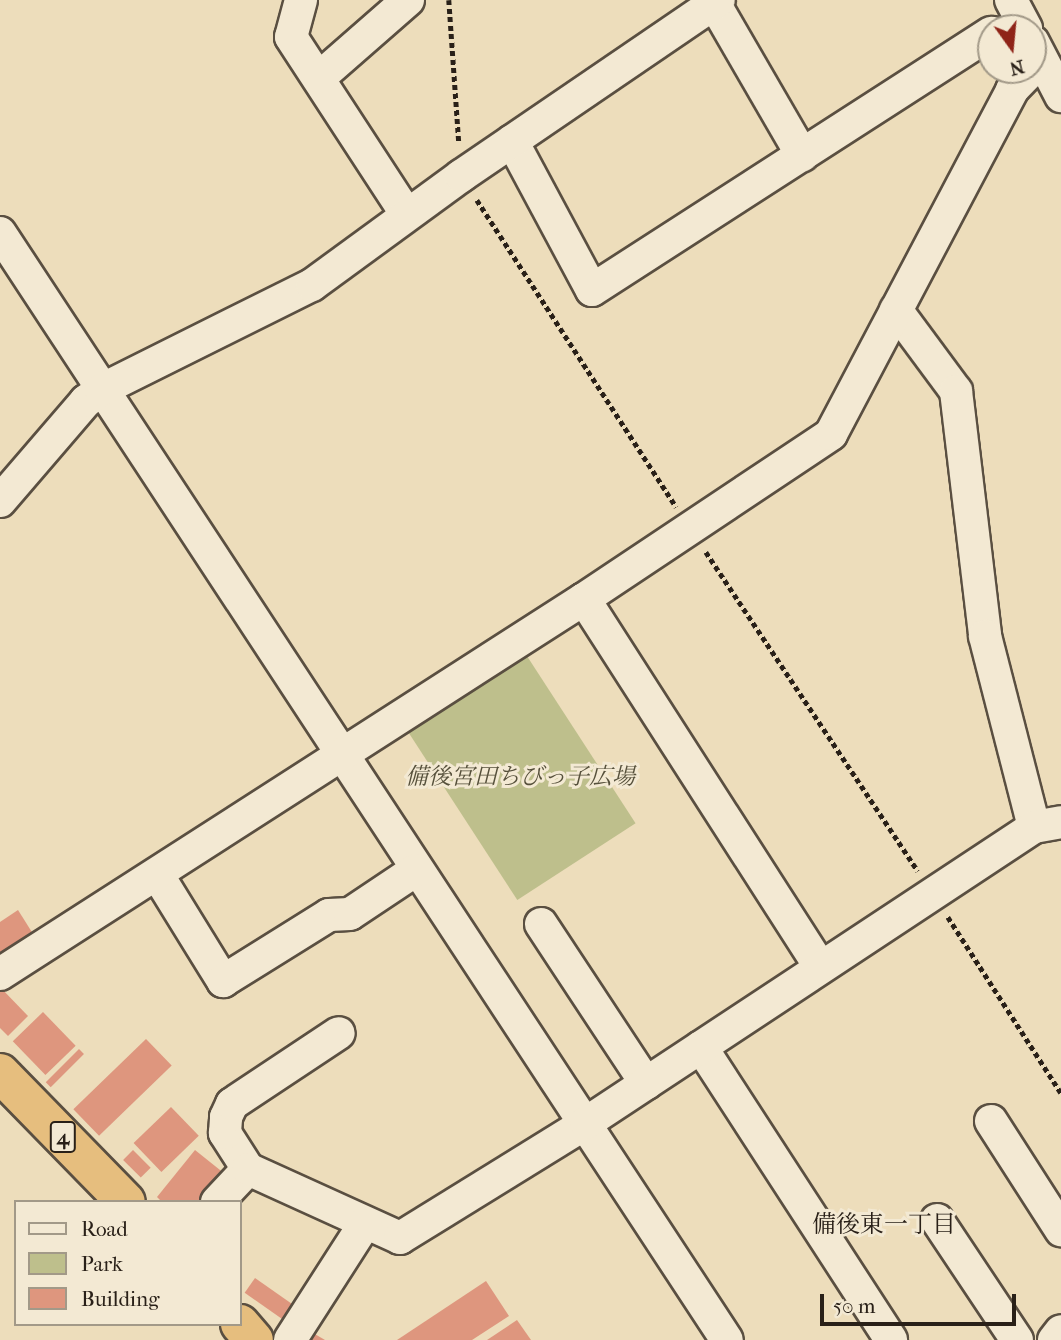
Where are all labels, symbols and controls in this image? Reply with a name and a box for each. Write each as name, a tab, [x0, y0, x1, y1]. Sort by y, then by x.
north arrow	[977, 14, 1047, 84]
text: N	[1007, 55, 1027, 80]
park label: 備後宮田ちびっ子広場	[405, 763, 635, 791]
road number: 4	[49, 1120, 77, 1154]
legend	[14, 1200, 242, 1326]
district label: 備後東一丁目	[812, 1211, 956, 1239]
text: Road	[81, 1217, 128, 1241]
text: Park	[81, 1252, 123, 1276]
scale bar	[823, 1280, 1019, 1324]
text: Building	[81, 1287, 159, 1311]
text: 50 m	[833, 1294, 876, 1318]

